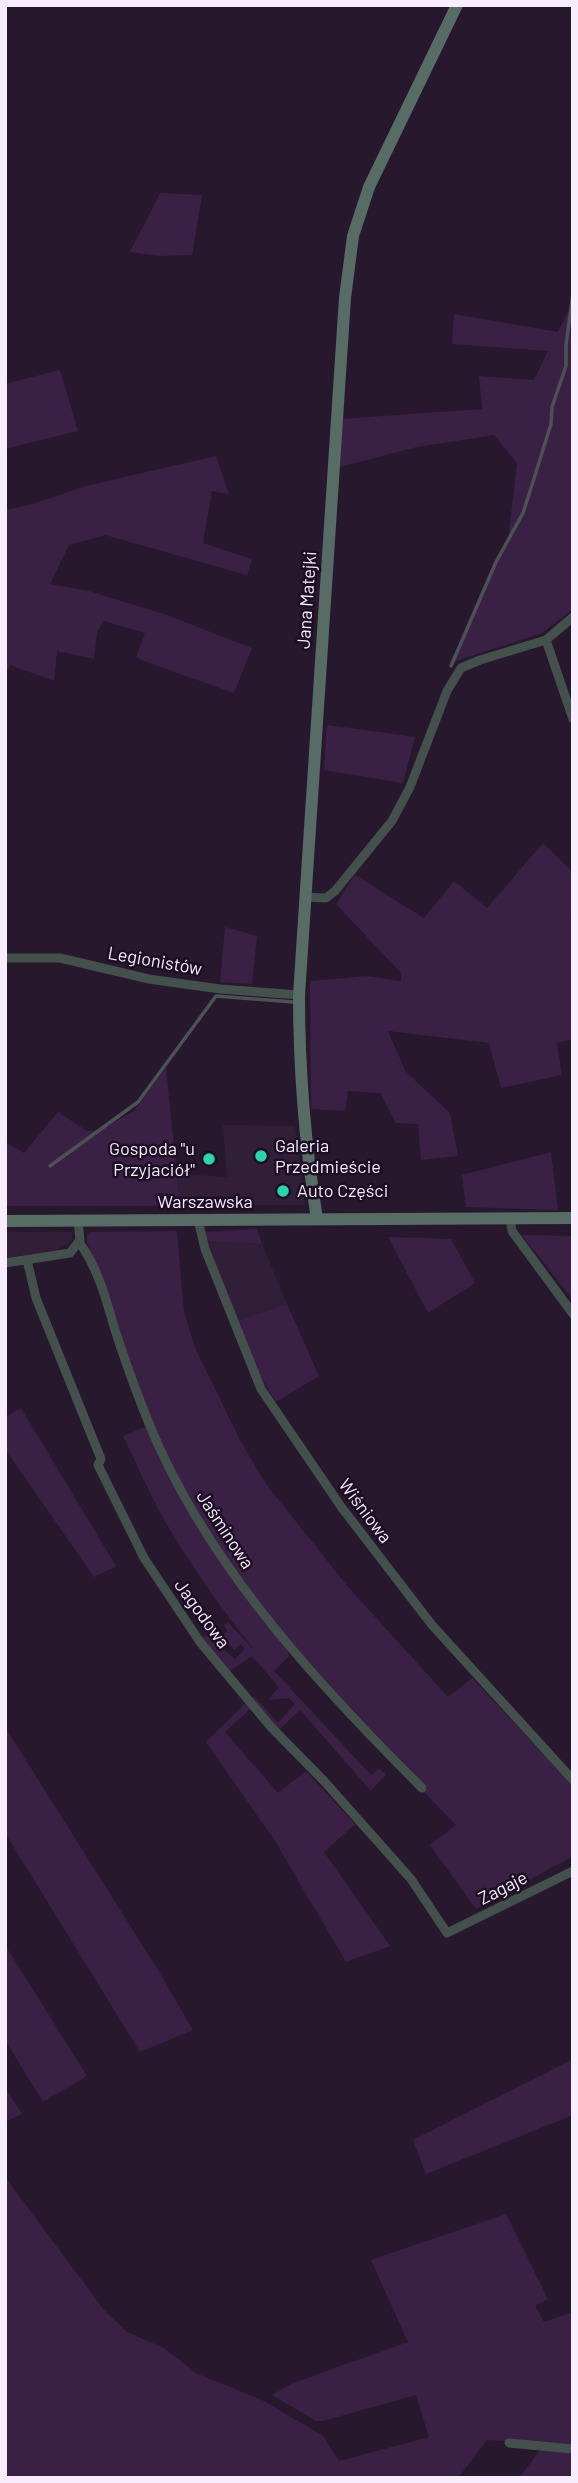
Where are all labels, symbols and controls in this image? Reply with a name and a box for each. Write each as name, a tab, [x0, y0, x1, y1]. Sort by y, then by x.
street label: Jana Matejki	[293, 550, 321, 650]
street label: Legionistów	[106, 942, 204, 980]
place label: Galeria Przedmieście	[275, 1135, 381, 1178]
place label: Gospoda "u Przyjaciół"	[109, 1138, 195, 1180]
marker: Galeria Przedmieście	[253, 1148, 269, 1164]
marker: Gospoda "u Przyjaciół"	[201, 1151, 217, 1167]
place label: Auto Części	[297, 1180, 388, 1202]
marker: Auto Części	[275, 1183, 291, 1199]
street label: Warszawska	[157, 1191, 253, 1213]
street label: Wiśniowa	[334, 1475, 396, 1547]
street label: Jaśminowa	[192, 1487, 258, 1573]
street label: Jagodowa	[170, 1575, 234, 1653]
street label: Zagaje	[475, 1867, 531, 1909]

